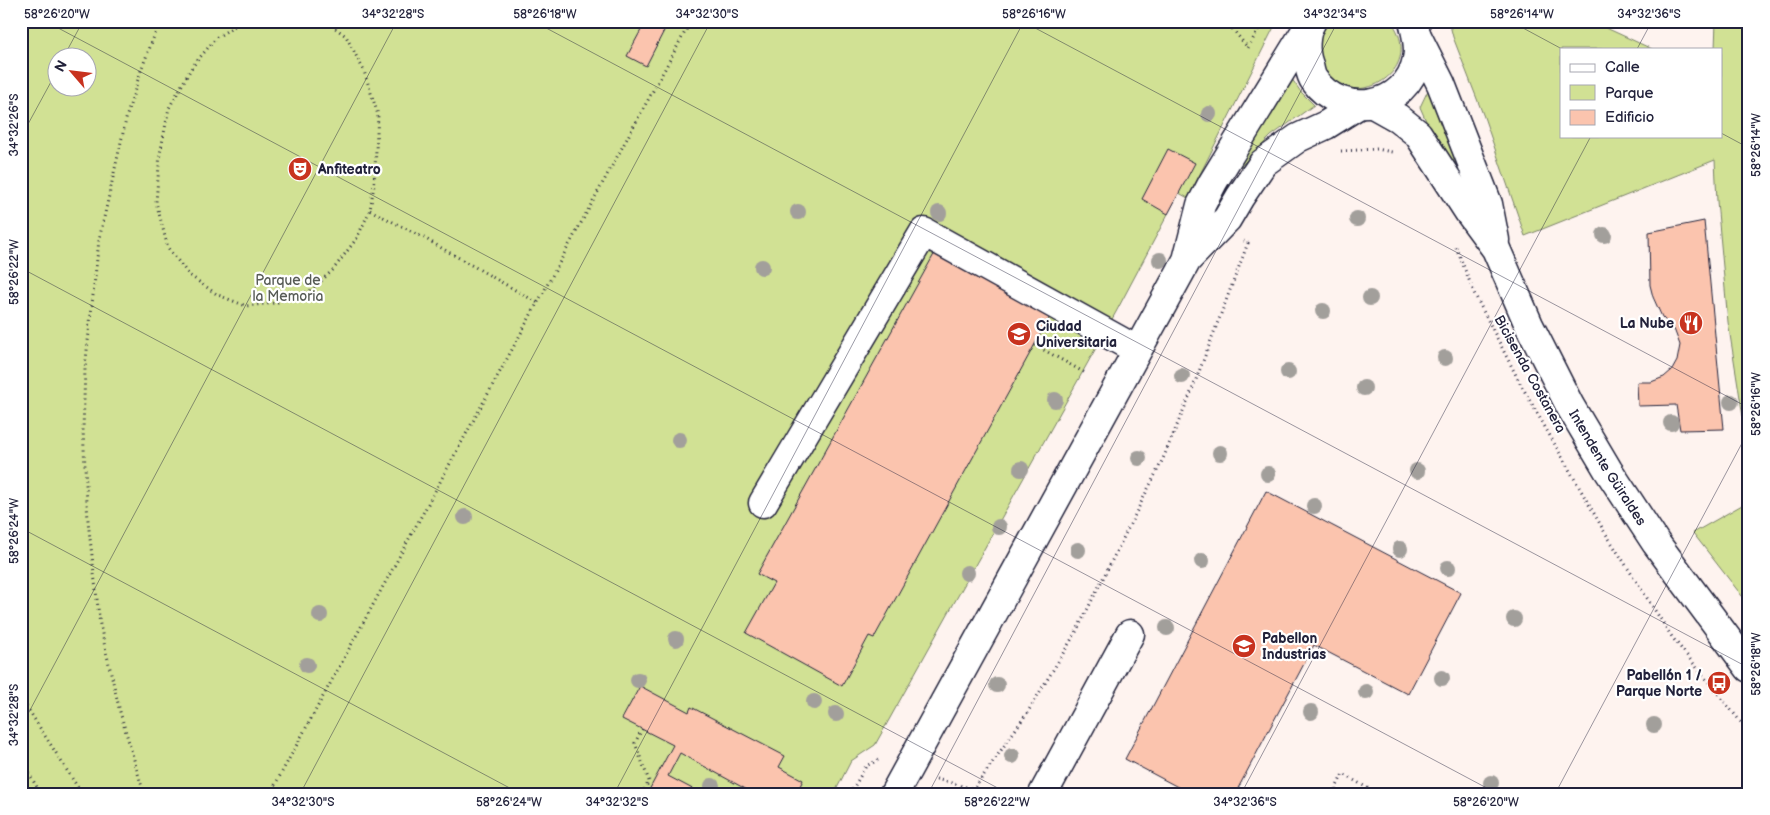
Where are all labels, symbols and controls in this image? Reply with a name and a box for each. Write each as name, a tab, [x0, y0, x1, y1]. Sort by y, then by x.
text: 58°26'20"W	[24, 7, 90, 22]
text: 34°32'28"S	[362, 7, 424, 22]
text: 58°26'18"W	[513, 7, 577, 22]
text: 34°32'30"S	[675, 7, 739, 22]
text: 58°26'16"W	[1002, 7, 1066, 22]
text: 34°32'34"S	[1303, 7, 1367, 22]
text: 58°26'14"W	[1490, 7, 1554, 22]
text: 34°32'36"S	[1617, 7, 1681, 22]
north arrow	[48, 48, 98, 98]
legend	[1560, 48, 1722, 138]
text: N	[51, 57, 71, 75]
text: Calle	[1605, 58, 1640, 77]
text: Parque	[1605, 84, 1654, 103]
text: 34°32'26"S	[7, 93, 22, 157]
text: Edificio	[1605, 108, 1654, 127]
text: 58°26'14"W	[1749, 113, 1764, 177]
theatre icon: Anfiteatro	[287, 156, 313, 182]
place label: Anfiteatro	[317, 161, 381, 178]
text: 58°26'22"W	[7, 239, 22, 305]
park label: Parque de la Memoria	[253, 272, 324, 305]
restaurant icon: La Nube	[1678, 310, 1704, 336]
street label: Bicisenda Costanera	[1491, 312, 1569, 436]
place label: La Nube	[1620, 315, 1674, 332]
place label: Ciudad Universitaria	[1036, 318, 1117, 351]
school or university icon: Ciudad Universitaria	[1006, 321, 1032, 347]
text: 58°26'16"W	[1749, 372, 1764, 436]
street label: Intendente Güiraldes	[1565, 406, 1650, 528]
text: 58°26'24"W	[7, 498, 22, 564]
place label: Pabellon Industrias	[1262, 630, 1326, 663]
text: 58°26'18"W	[1749, 632, 1764, 696]
school or university icon: Pabellon Industrias	[1231, 633, 1257, 659]
place label: Pabellón 1 / Parque Norte	[1616, 667, 1702, 700]
bus stop icon: Pabellón 1 / Parque Norte	[1706, 670, 1732, 696]
text: 34°32'28"S	[7, 684, 22, 746]
text: 34°32'30"S	[271, 795, 335, 810]
text: 58°26'24"W	[476, 795, 542, 810]
text: 34°32'32"S	[585, 795, 649, 810]
text: 58°26'22"W	[964, 795, 1030, 810]
text: 34°32'36"S	[1213, 795, 1277, 810]
text: 58°26'20"W	[1453, 795, 1519, 810]

